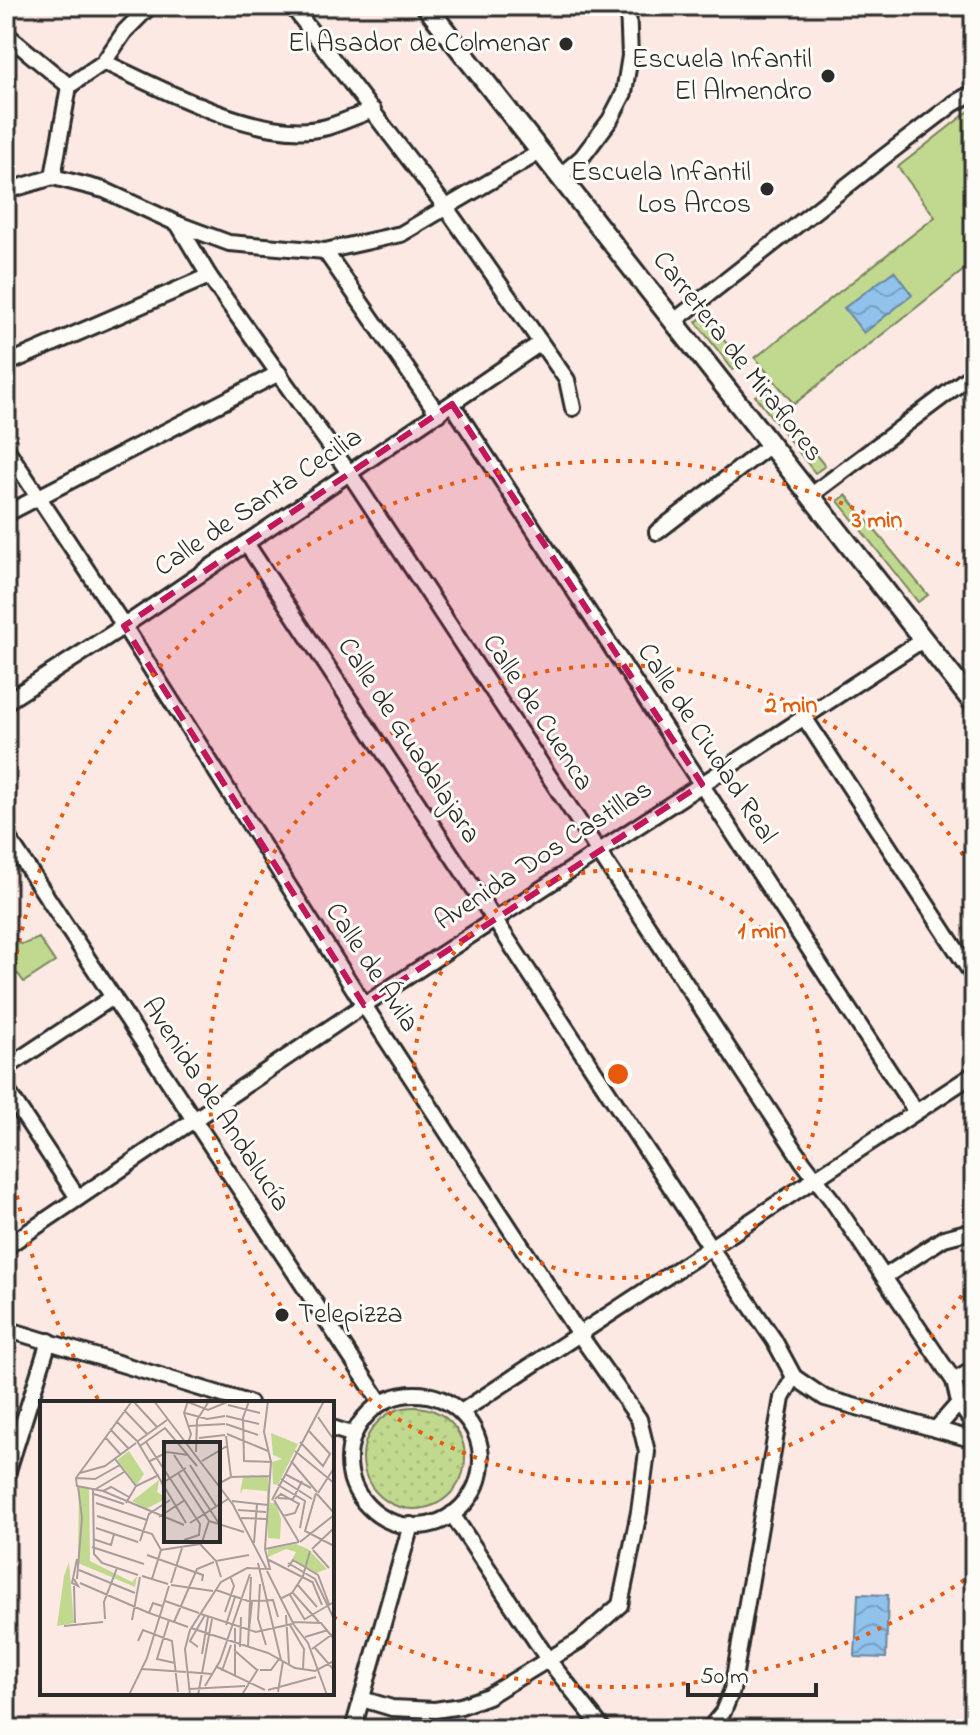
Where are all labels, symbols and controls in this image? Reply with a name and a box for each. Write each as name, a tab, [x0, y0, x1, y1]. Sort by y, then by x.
place label: El Asador de Colmenar	[288, 24, 550, 65]
marker: El Asador de Colmenar	[557, 35, 575, 53]
place label: Escuela Infantil El Almendro	[632, 40, 812, 113]
marker: Escuela Infantil El Almendro	[819, 67, 837, 85]
place label: Escuela Infantil Los Arcos	[571, 153, 751, 226]
marker: Escuela Infantil Los Arcos	[758, 180, 776, 198]
street label: Carretera de Miraflores	[641, 243, 833, 471]
street label: Calle de Santa Cecilia	[147, 418, 371, 588]
text: 3 min	[851, 504, 903, 539]
street label: Calle de Cuenca	[471, 626, 603, 800]
street label: Calle de Guadalajara	[326, 630, 490, 852]
street label: Calle de Ciudad Real	[625, 635, 787, 853]
text: 2 min	[764, 689, 818, 724]
street label: Avenida Dos Castillas	[427, 770, 661, 942]
street label: Calle de Ávila	[314, 895, 428, 1041]
text: 1 min	[738, 915, 786, 950]
street label: Avenida de Andalucía	[130, 990, 300, 1220]
centre of rings	[604, 1060, 632, 1088]
place label: Telepizza	[298, 1295, 403, 1336]
marker: Telepizza	[273, 1306, 291, 1324]
inset map	[40, 1401, 334, 1695]
scale bar	[688, 1647, 816, 1697]
text: 50 m	[700, 1660, 749, 1695]

